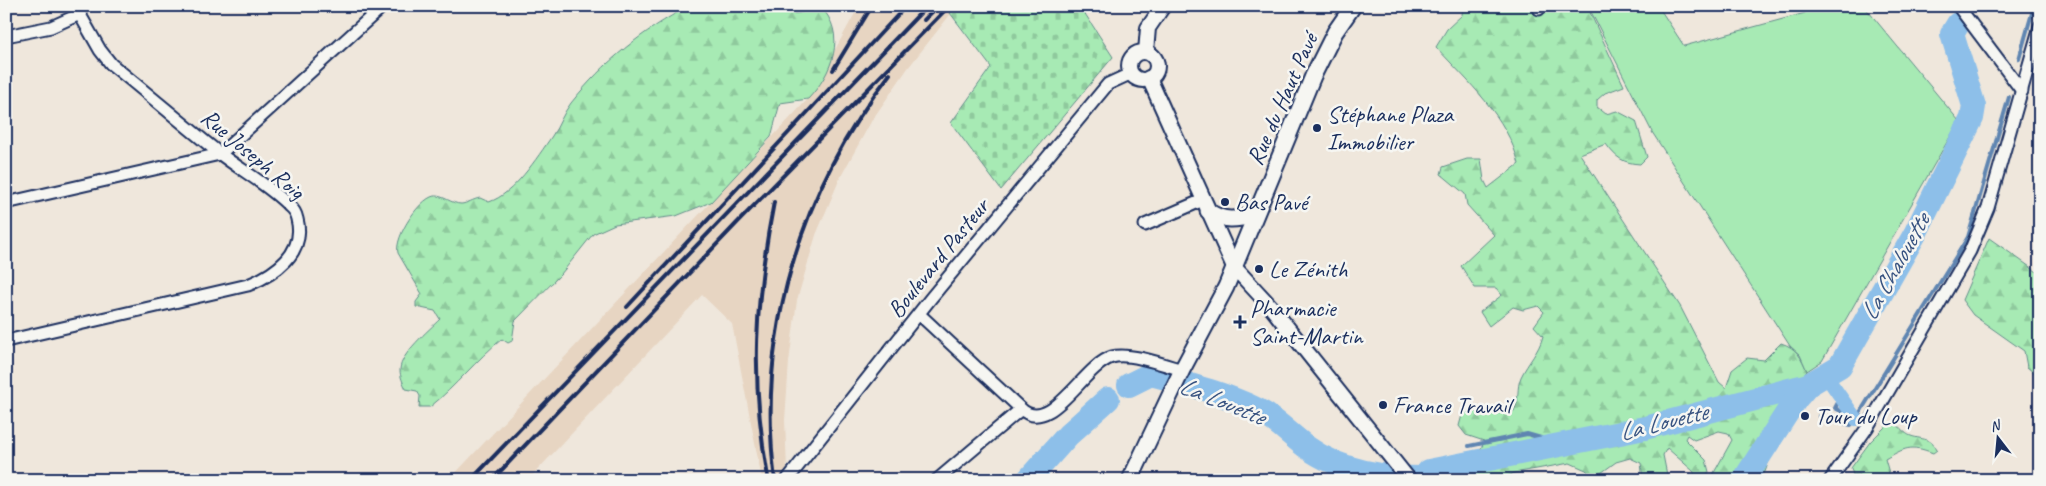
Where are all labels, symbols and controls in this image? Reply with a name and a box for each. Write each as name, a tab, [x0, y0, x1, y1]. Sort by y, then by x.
street label: Rue du Haut Pavé	[1240, 25, 1326, 170]
place label: Stéphane Plaza Immobilier	[1327, 99, 1455, 157]
street label: Rue Joseph Roig	[195, 102, 312, 207]
marker: Stéphane Plaza Immobilier	[1311, 122, 1323, 134]
place label: Bas Pavé	[1235, 187, 1311, 217]
street label: Boulevard Pasteur	[881, 190, 997, 324]
marker: Bas Pavé	[1219, 196, 1231, 208]
water label: La Chalouette	[1853, 205, 1939, 326]
place label: Le Zénith	[1269, 254, 1348, 284]
marker: Le Zénith	[1253, 263, 1265, 275]
place label: Pharmacie Saint-Martin	[1250, 293, 1364, 351]
marker: Pharmacie Saint-Martin	[1234, 316, 1246, 328]
water label: La Louette	[1175, 369, 1273, 434]
place label: France Travail	[1393, 390, 1514, 420]
water label: La Louette	[1616, 395, 1714, 448]
marker: France Travail	[1377, 399, 1389, 411]
place label: Tour du Loup	[1815, 401, 1918, 431]
marker: Tour du Loup	[1799, 410, 1811, 422]
north arrow	[1974, 414, 2024, 464]
text: N	[1988, 416, 2003, 435]

